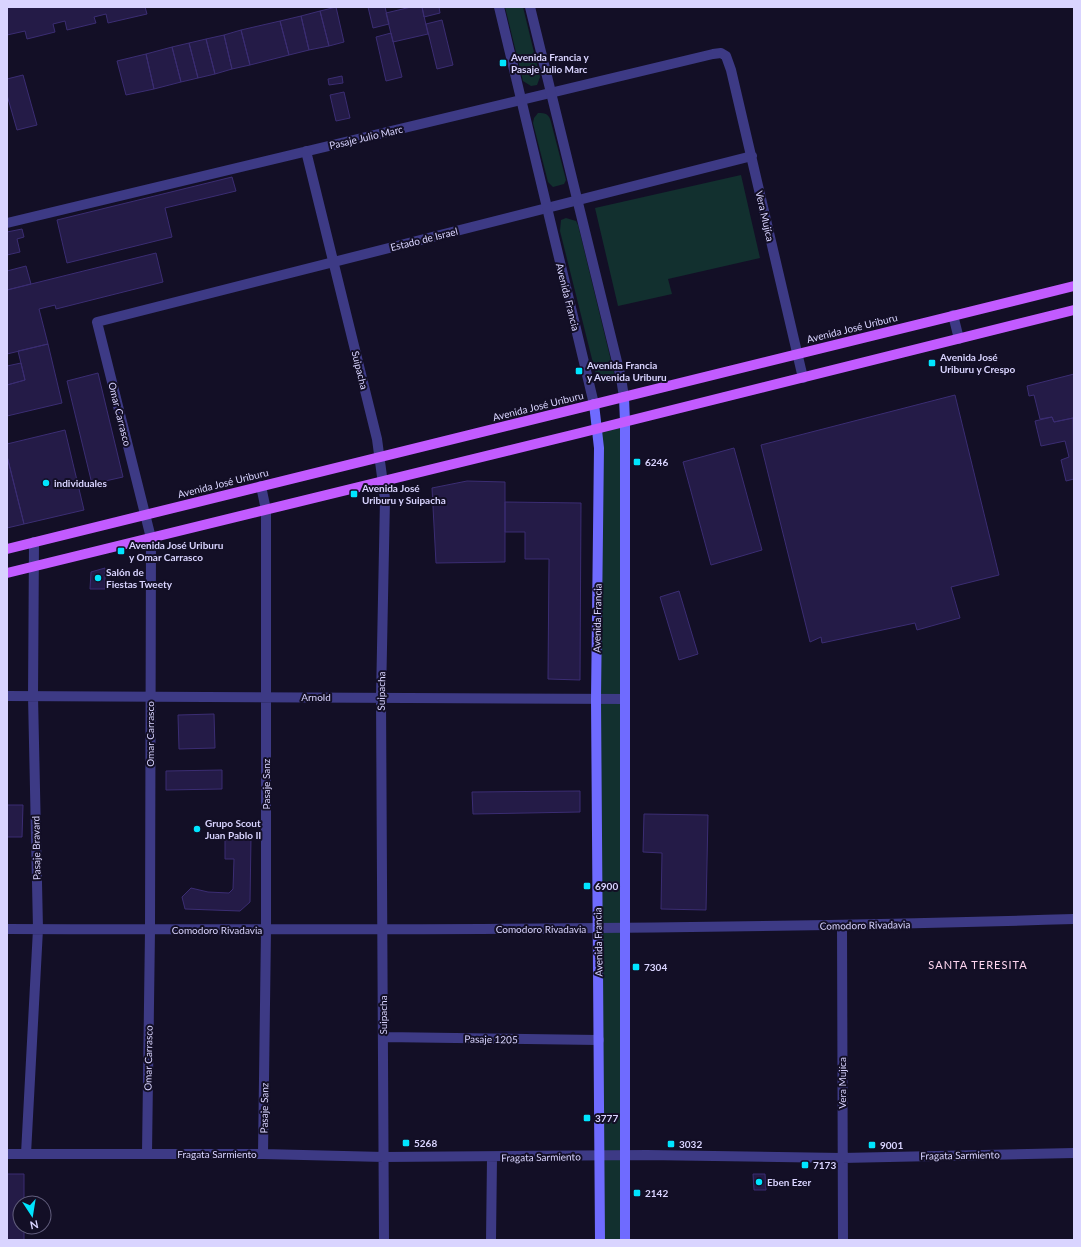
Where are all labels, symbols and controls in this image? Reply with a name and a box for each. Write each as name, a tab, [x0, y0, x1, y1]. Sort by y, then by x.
place label: Avenida Francia y Pasaje Julio Marc	[510, 51, 590, 75]
marker: Avenida Francia y Pasaje Julio Marc	[498, 58, 508, 68]
street label: Pasaje Julio Marc	[328, 123, 404, 151]
street label: Vera Mujíca	[753, 189, 777, 243]
street label: Estado de Israel	[389, 225, 459, 253]
street label: Avenida Francia	[554, 262, 582, 332]
street label: Avenida José Uriburu	[805, 311, 899, 345]
street label: Suipacha	[349, 350, 371, 390]
place label: Avenida José Uriburu y Crespo	[939, 351, 1015, 375]
marker: Avenida José Uriburu y Crespo	[927, 358, 937, 368]
place label: Avenida Francia y Avenida Uriburu	[586, 359, 667, 383]
marker: Avenida Francia y Avenida Uriburu	[574, 366, 584, 376]
street label: Omar Carrasco	[106, 381, 134, 448]
street label: Avenida José Uriburu	[491, 389, 585, 423]
place label: 6246	[645, 456, 668, 468]
marker: 6246	[632, 457, 642, 467]
street label: Avenida José Uriburu	[176, 466, 270, 500]
place label: individuales	[54, 477, 107, 489]
marker: individuales	[41, 478, 51, 488]
place label: Avenida José Uriburu y Suipacha	[361, 482, 446, 506]
marker: Avenida José Uriburu y Suipacha	[349, 489, 359, 499]
place label: Avenida José Uriburu y Omar Carrasco	[128, 539, 224, 563]
marker: Avenida José Uriburu y Omar Carrasco	[116, 546, 126, 556]
place label: Salón de Fiestas Tweety	[106, 566, 173, 590]
marker: Salón de Fiestas Tweety	[93, 573, 103, 583]
street label: Avenida Francia	[590, 583, 604, 653]
street label: Suipacha	[375, 671, 387, 711]
street label: Arnold	[301, 691, 331, 703]
street label: Omar Carrasco	[144, 701, 156, 767]
street label: Pasaje Sanz	[260, 758, 272, 809]
street label: Pasaje Bravard	[29, 816, 43, 880]
place label: Grupo Scout Juan Pablo II	[205, 817, 261, 841]
marker: Grupo Scout Juan Pablo II	[192, 824, 202, 834]
place label: 6900	[595, 880, 618, 892]
marker: 6900	[582, 881, 592, 891]
street label: Avenida Francia	[591, 907, 605, 977]
street label: Comodoro Rivadavia	[820, 918, 910, 932]
street label: Comodoro Rivadavia	[496, 923, 586, 935]
street label: Comodoro Rivadavia	[172, 924, 262, 936]
district label: SANTA TERESITA	[928, 958, 1028, 971]
place label: 7304	[644, 961, 667, 973]
marker: 7304	[631, 962, 641, 972]
street label: Suipacha	[377, 995, 389, 1035]
street label: Omar Carrasco	[141, 1025, 155, 1091]
street label: Pasaje 1205	[464, 1033, 518, 1045]
street label: Vera Mujíca	[836, 1057, 848, 1109]
street label: Pasaje Sanz	[258, 1082, 270, 1133]
place label: 3777	[595, 1112, 618, 1124]
marker: 3777	[582, 1113, 592, 1123]
place label: 5268	[414, 1137, 437, 1149]
marker: 5268	[401, 1138, 411, 1148]
place label: 3032	[679, 1138, 702, 1150]
marker: 3032	[666, 1139, 676, 1149]
place label: 9001	[880, 1139, 903, 1151]
marker: 9001	[867, 1140, 877, 1150]
street label: Fragata Sarmiento	[177, 1148, 257, 1160]
street label: Fragata Sarmiento	[920, 1148, 1000, 1162]
street label: Fragata Sarmiento	[501, 1150, 581, 1164]
place label: 7173	[813, 1159, 836, 1171]
marker: 7173	[800, 1160, 810, 1170]
place label: Eben Ezer	[767, 1176, 811, 1188]
marker: Eben Ezer	[754, 1177, 764, 1187]
place label: 2142	[645, 1187, 668, 1199]
marker: 2142	[632, 1188, 642, 1198]
north arrow	[12, 1195, 52, 1235]
text: N	[29, 1218, 40, 1233]

